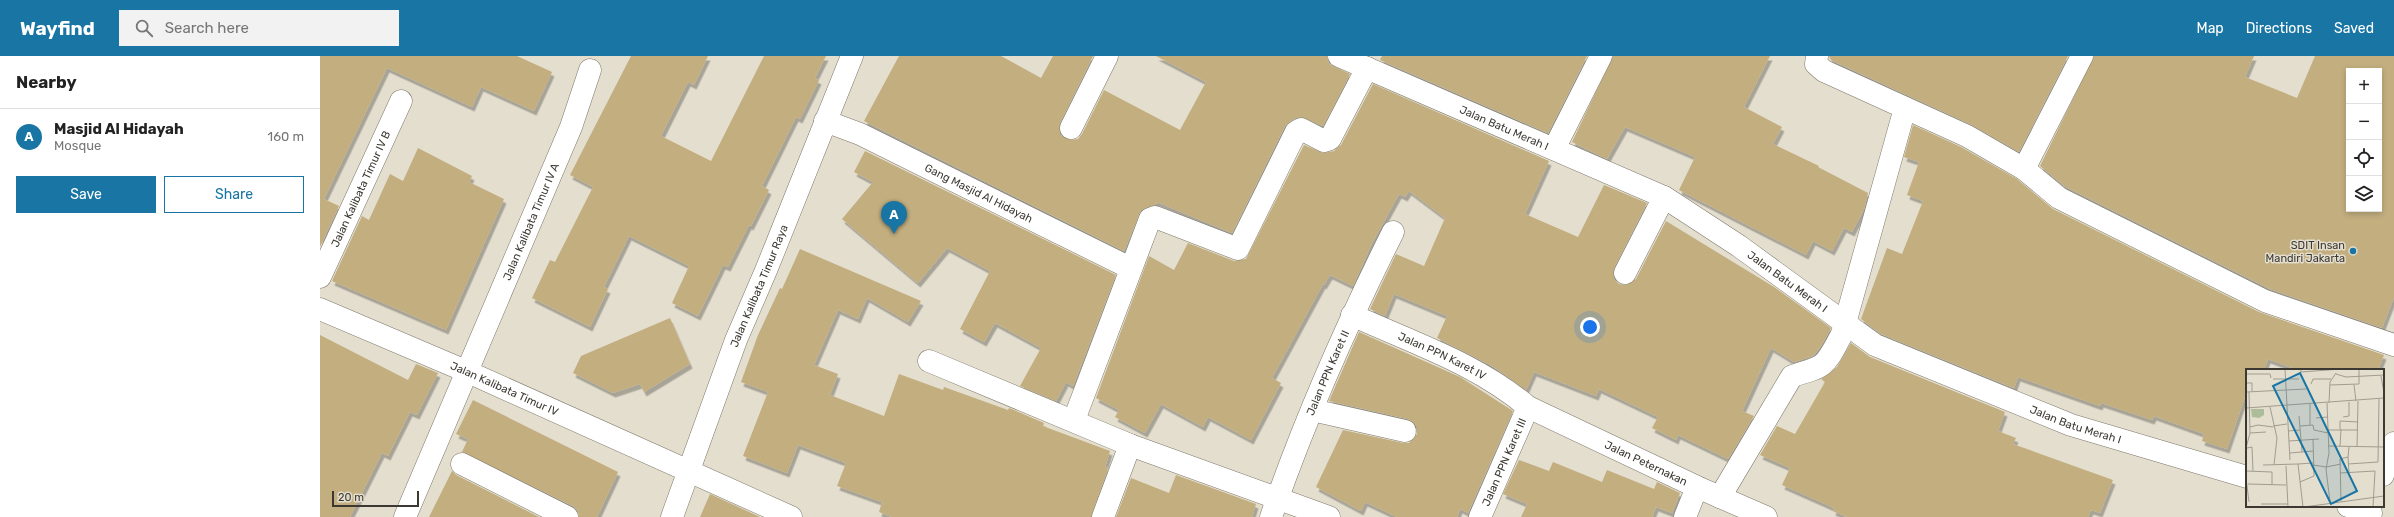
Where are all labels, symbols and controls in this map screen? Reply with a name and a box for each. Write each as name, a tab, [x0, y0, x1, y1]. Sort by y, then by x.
search box	[119, 10, 399, 46]
text: Wayfind	[20, 17, 95, 40]
icon: search	[133, 17, 155, 39]
text: Search here	[165, 19, 249, 37]
text: Map	[2197, 20, 2224, 37]
text: Directions	[2246, 20, 2312, 37]
text: Saved	[2334, 20, 2374, 37]
map controls	[2346, 68, 2382, 212]
button: +	[2346, 68, 2382, 104]
text: Nearby	[16, 72, 77, 92]
street label: Jalan Batu Merah I	[1457, 103, 1550, 153]
button: −	[2346, 104, 2382, 140]
text: Masjid Al Hidayah	[54, 120, 184, 138]
text: A	[24, 129, 34, 144]
text: 160 m	[268, 129, 304, 144]
street label: Jalan Kalibata Timur IV B	[329, 129, 393, 249]
text: Mosque	[54, 138, 101, 153]
button: locate	[2346, 140, 2382, 176]
street label: Jalan Kalibata Timur IV A	[500, 161, 562, 282]
street label: Gang Masjid Al Hidayah	[922, 161, 1035, 226]
button: Save	[16, 176, 156, 213]
button: Share	[164, 176, 304, 213]
button: layers	[2346, 176, 2382, 212]
pin: A	[881, 201, 907, 234]
street label: Jalan Kalibata Timur Raya	[728, 223, 791, 349]
place label: SDIT Insan Mandiri Jakarta	[2266, 239, 2345, 265]
marker: SDIT Insan Mandiri Jakarta	[2348, 246, 2358, 256]
street label: Jalan Batu Merah I	[1745, 248, 1830, 315]
your location	[1580, 317, 1600, 337]
street label: Jalan PPN Karet II	[1304, 328, 1352, 417]
street label: Jalan PPN Karet IV	[1396, 330, 1488, 383]
street label: Jalan Kalibata Timur IV	[448, 359, 560, 419]
inset map	[2246, 369, 2384, 507]
street label: Jalan Batu Merah I	[2028, 403, 2123, 446]
street label: Jalan PPN Karet III	[1480, 416, 1529, 508]
street label: Jalan Peternakan	[1602, 438, 1689, 488]
scale bar	[332, 489, 419, 508]
text: 20 m	[338, 491, 364, 504]

